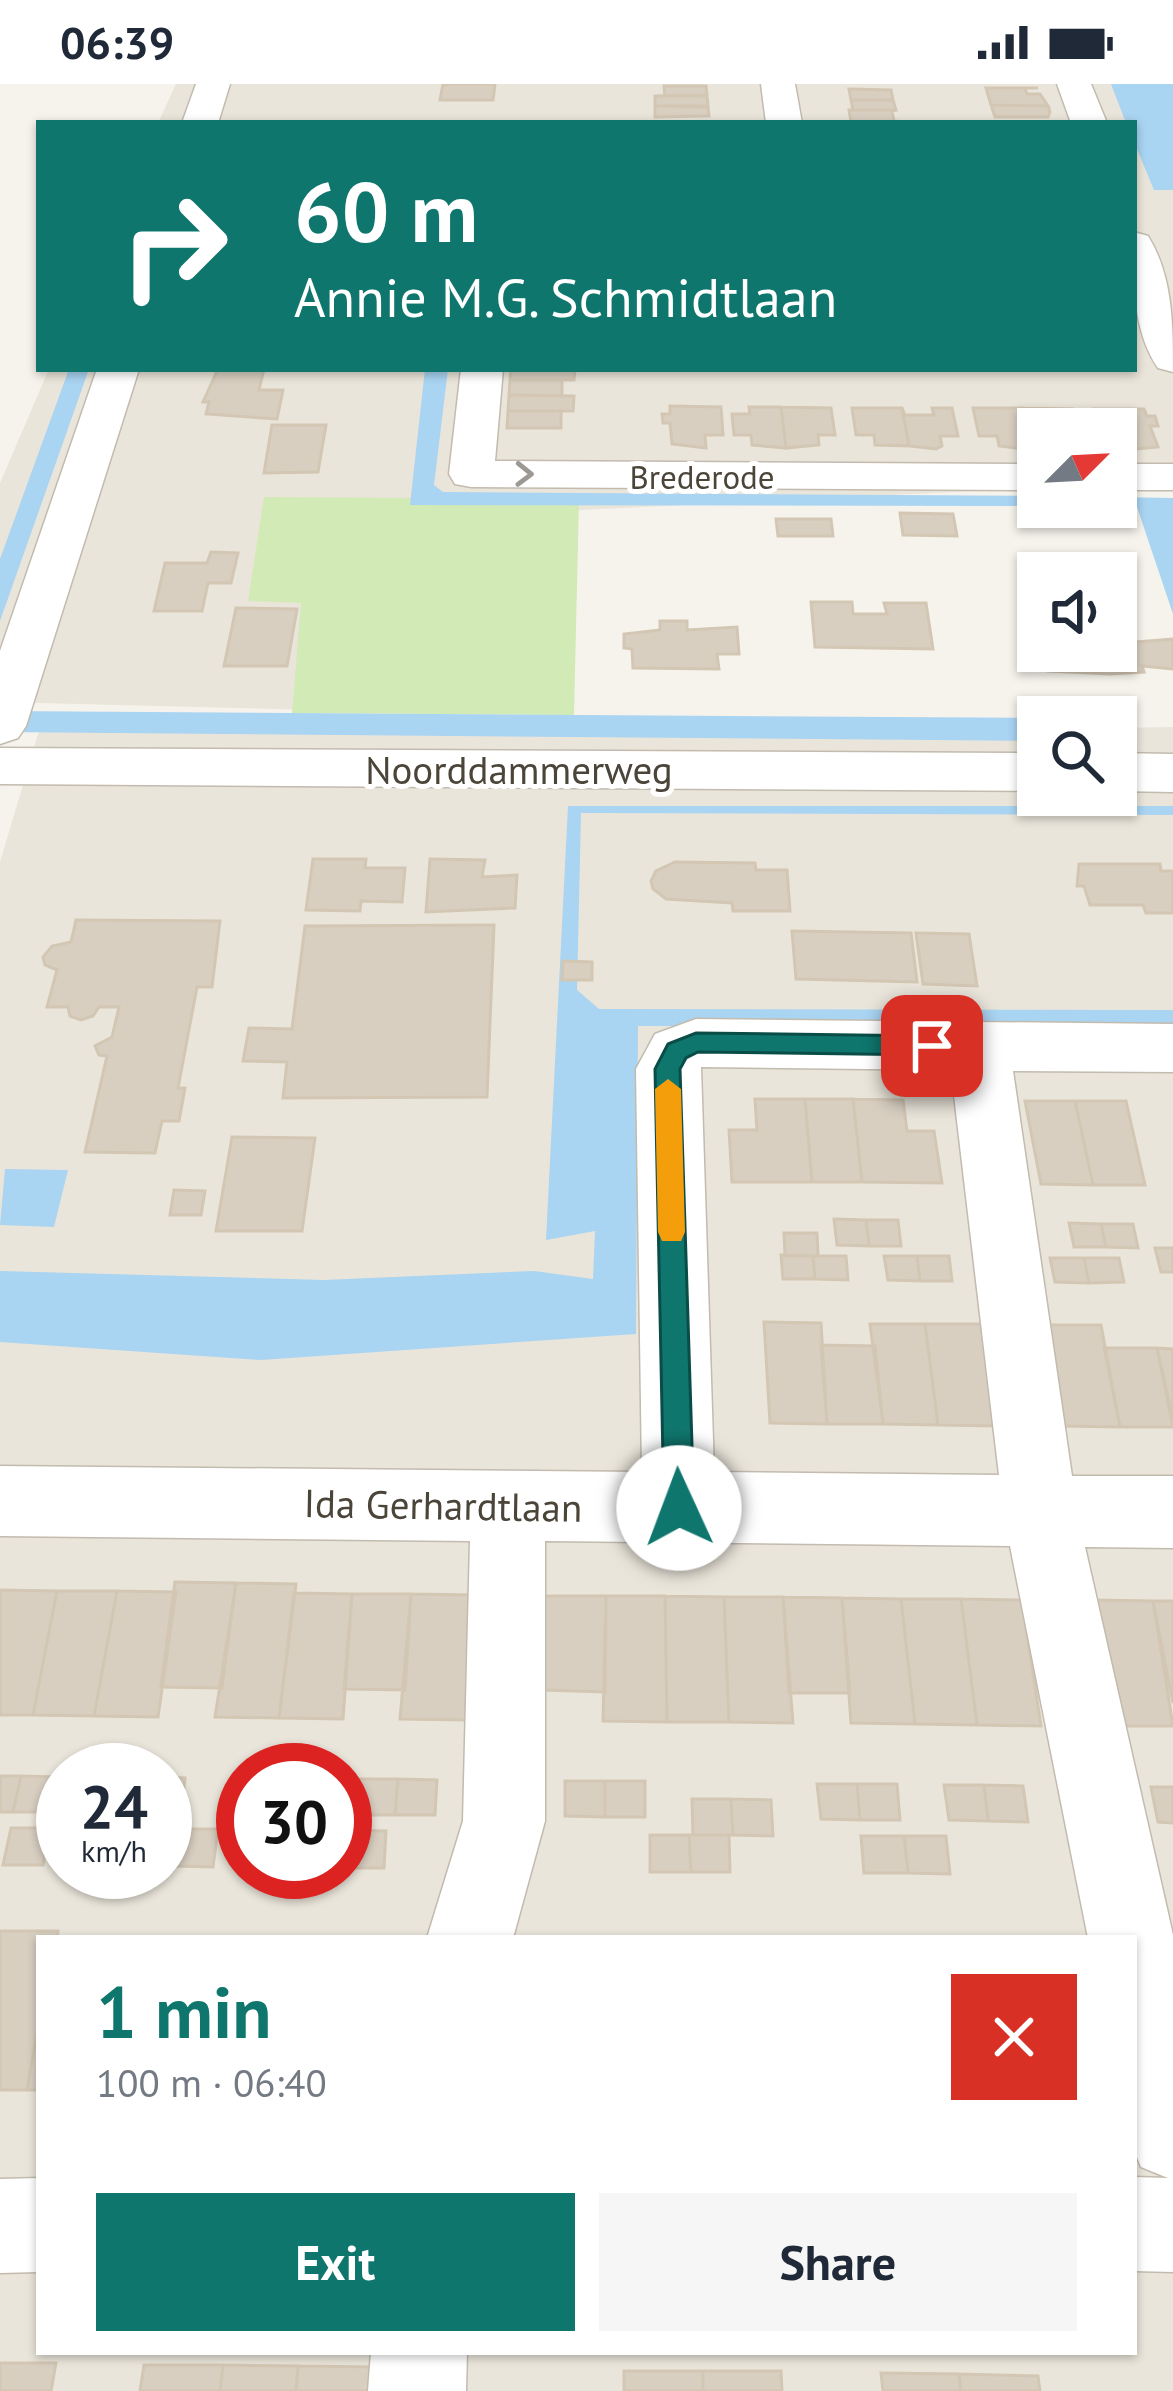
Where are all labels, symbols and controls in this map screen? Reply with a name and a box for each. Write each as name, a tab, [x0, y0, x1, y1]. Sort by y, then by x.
text: 06:39	[60, 13, 174, 71]
text: 60 m	[294, 156, 478, 265]
icon: right	[96, 168, 252, 324]
text: Annie M.G. Schmidtlaan	[294, 262, 837, 332]
north arrow	[1017, 408, 1137, 528]
map controls	[1017, 408, 1137, 816]
street label: Brederode	[629, 455, 775, 498]
one-way arrow	[515, 461, 534, 487]
button: sound	[1017, 552, 1137, 672]
button: search	[1017, 696, 1137, 816]
street label: Noorddammerweg	[365, 744, 673, 795]
pin	[881, 995, 983, 1097]
icon: arrive	[899, 1013, 965, 1079]
position arrow	[616, 1445, 742, 1571]
street label: Ida Gerhardtlaan	[303, 1477, 583, 1533]
speed limit sign: 30	[216, 1743, 372, 1899]
text: 24	[80, 1767, 148, 1845]
text: km/h	[81, 1831, 147, 1870]
text: 1 min	[96, 1965, 272, 2058]
button: close	[951, 1974, 1077, 2100]
text: 100 m · 06:40	[96, 2057, 327, 2108]
button: Exit	[96, 2193, 575, 2331]
button: Share	[599, 2193, 1077, 2331]

